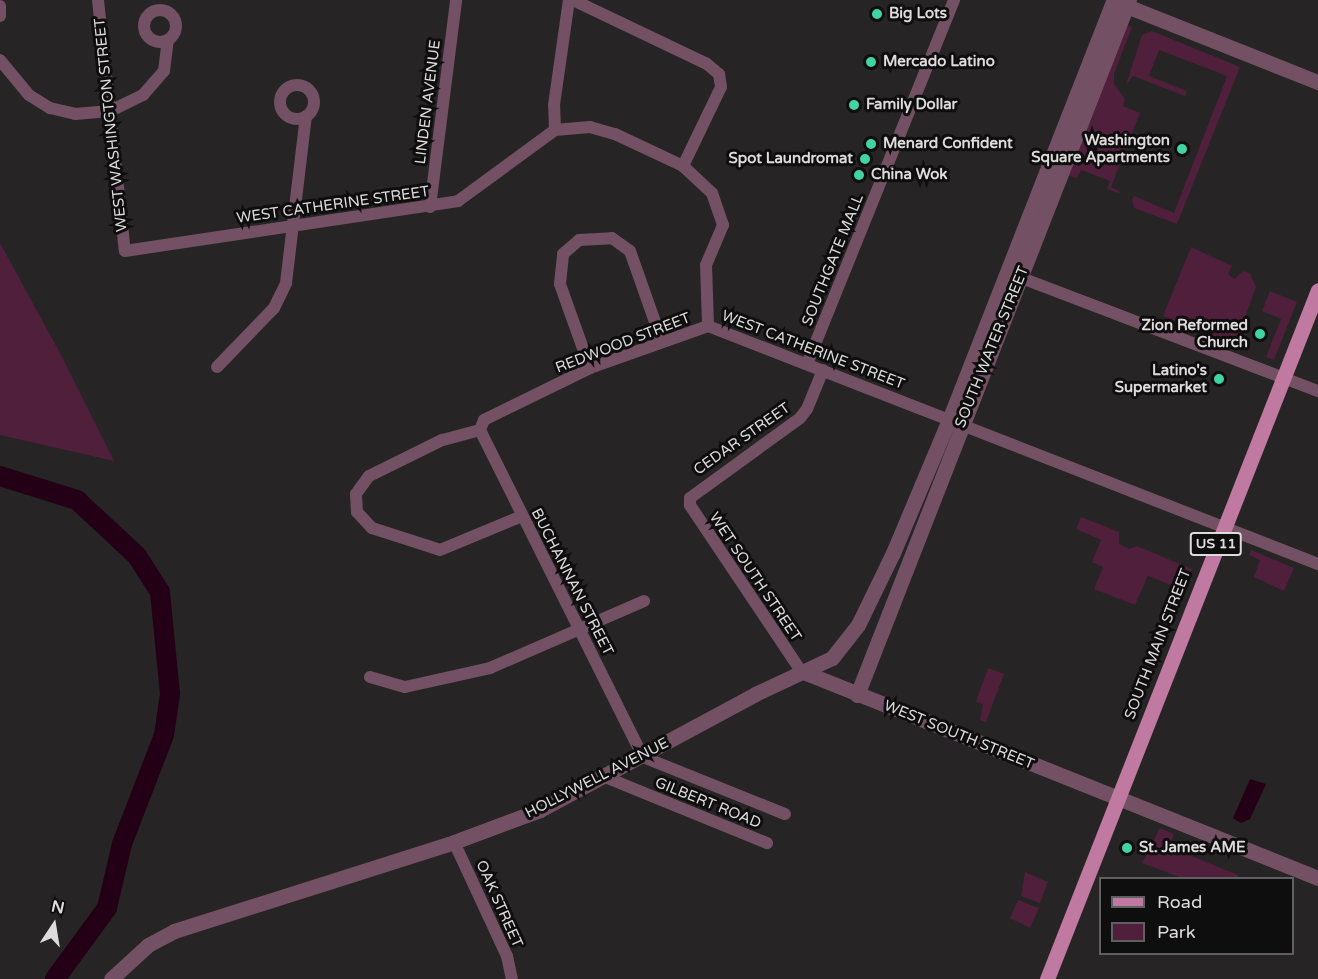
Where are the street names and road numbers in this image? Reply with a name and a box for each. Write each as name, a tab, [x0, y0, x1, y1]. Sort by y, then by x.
street label: WEST WASHINGTON STREET	[91, 17, 131, 233]
street label: LINDEN AVENUE	[411, 39, 445, 165]
street label: WEST CATHERINE STREET	[235, 183, 431, 227]
street label: SOUTHGATE MALL	[798, 192, 868, 328]
street label: SOUTH WATER STREET	[951, 264, 1033, 430]
street label: WEST CATHERINE STREET	[719, 307, 907, 393]
street label: REDWOOD STREET	[553, 309, 693, 377]
street label: CEDAR STREET	[690, 399, 794, 479]
street label: BUCHANNAN STREET	[527, 505, 617, 659]
street label: WET SOUTH STREET	[705, 509, 805, 645]
road number: US 11	[1189, 533, 1243, 555]
street label: SOUTH MAIN STREET	[1121, 566, 1195, 722]
street label: WEST SOUTH STREET	[881, 697, 1037, 773]
street label: HOLLYWELL AVENUE	[522, 734, 672, 822]
street label: GILBERT ROAD	[652, 773, 764, 833]
street label: OAK STREET	[472, 857, 526, 951]

